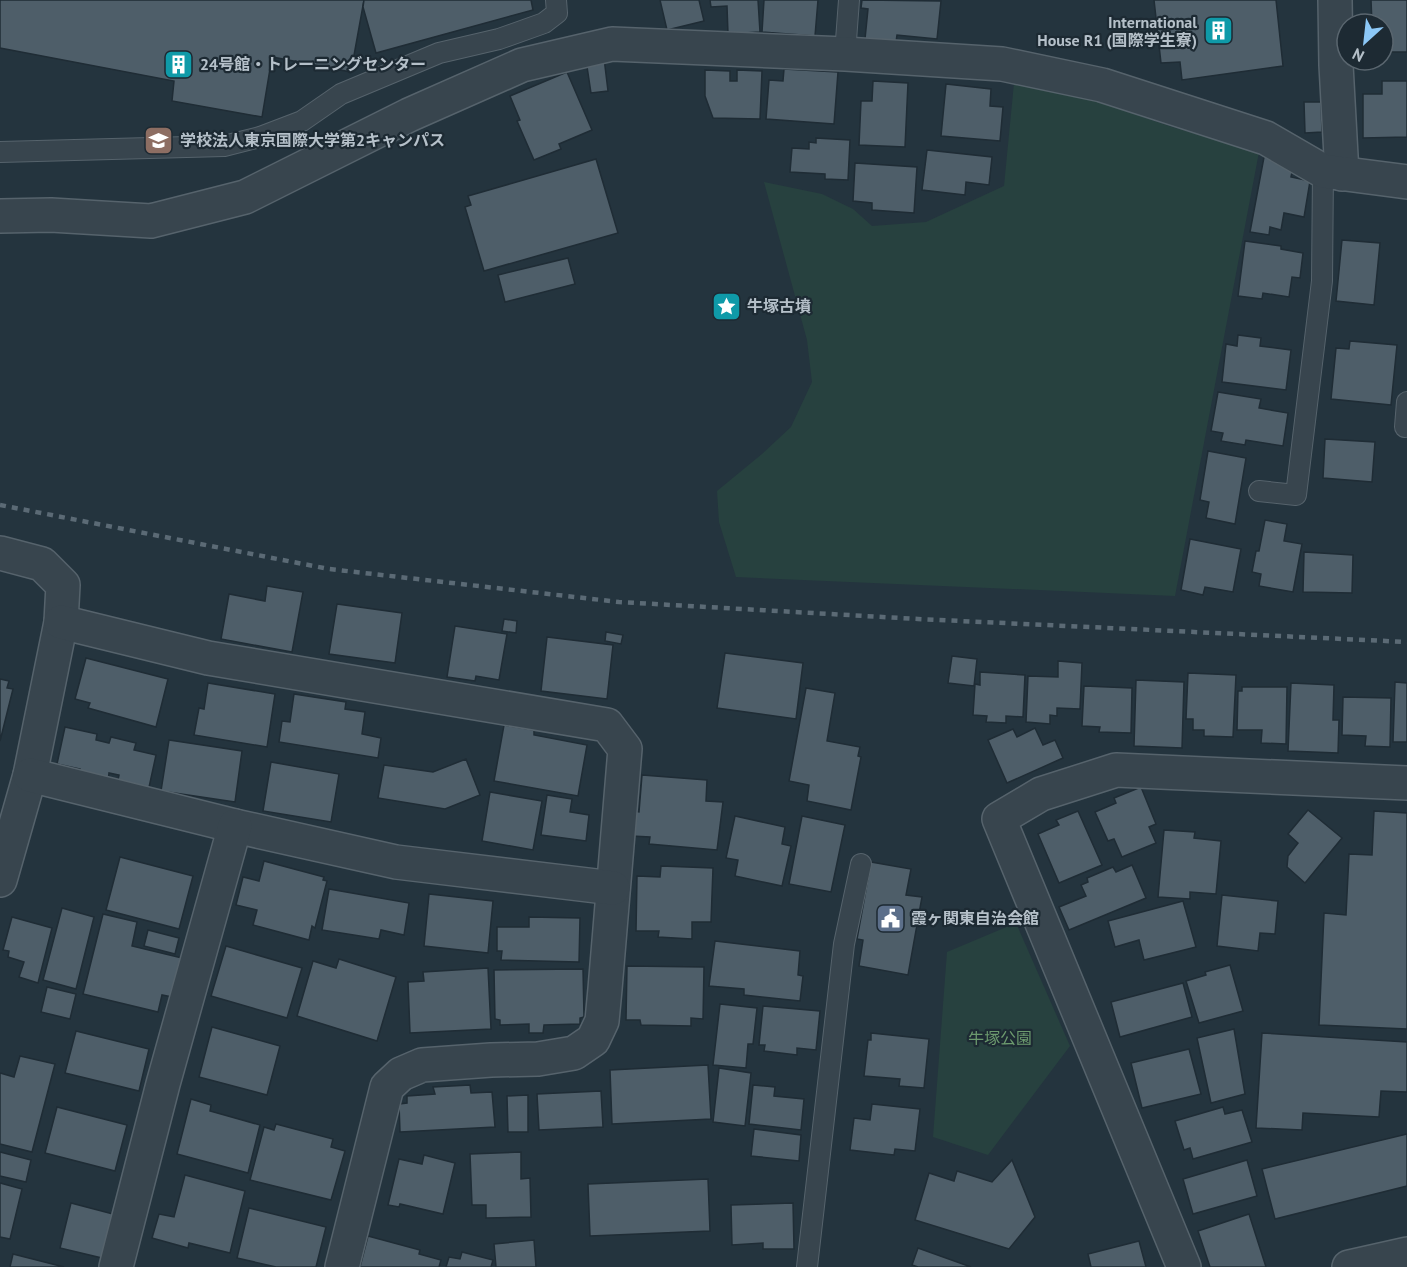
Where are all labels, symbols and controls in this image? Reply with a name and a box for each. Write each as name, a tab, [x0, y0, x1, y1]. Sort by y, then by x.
place label: International House R1 (国際学生寮)	[1037, 12, 1197, 50]
north arrow	[1335, 12, 1395, 72]
building icon: International House R1 (国際学生寮)	[1202, 15, 1234, 47]
text: N	[1349, 44, 1367, 67]
building icon: 24号館・トレーニングセンター	[163, 48, 195, 80]
place label: 24号館・トレーニングセンター	[200, 54, 426, 74]
school or university icon: 学校法人東京国際大学第2キャンパス	[143, 124, 175, 156]
place label: 学校法人東京国際大学第2キャンパス	[180, 130, 445, 150]
place icon: 牛塚古墳	[710, 290, 742, 322]
place label: 牛塚古墳	[747, 296, 811, 316]
public building icon: 霞ヶ関東自治会館	[874, 902, 906, 934]
place label: 霞ヶ関東自治会館	[911, 908, 1039, 928]
park label: 牛塚公園	[968, 1028, 1032, 1048]

